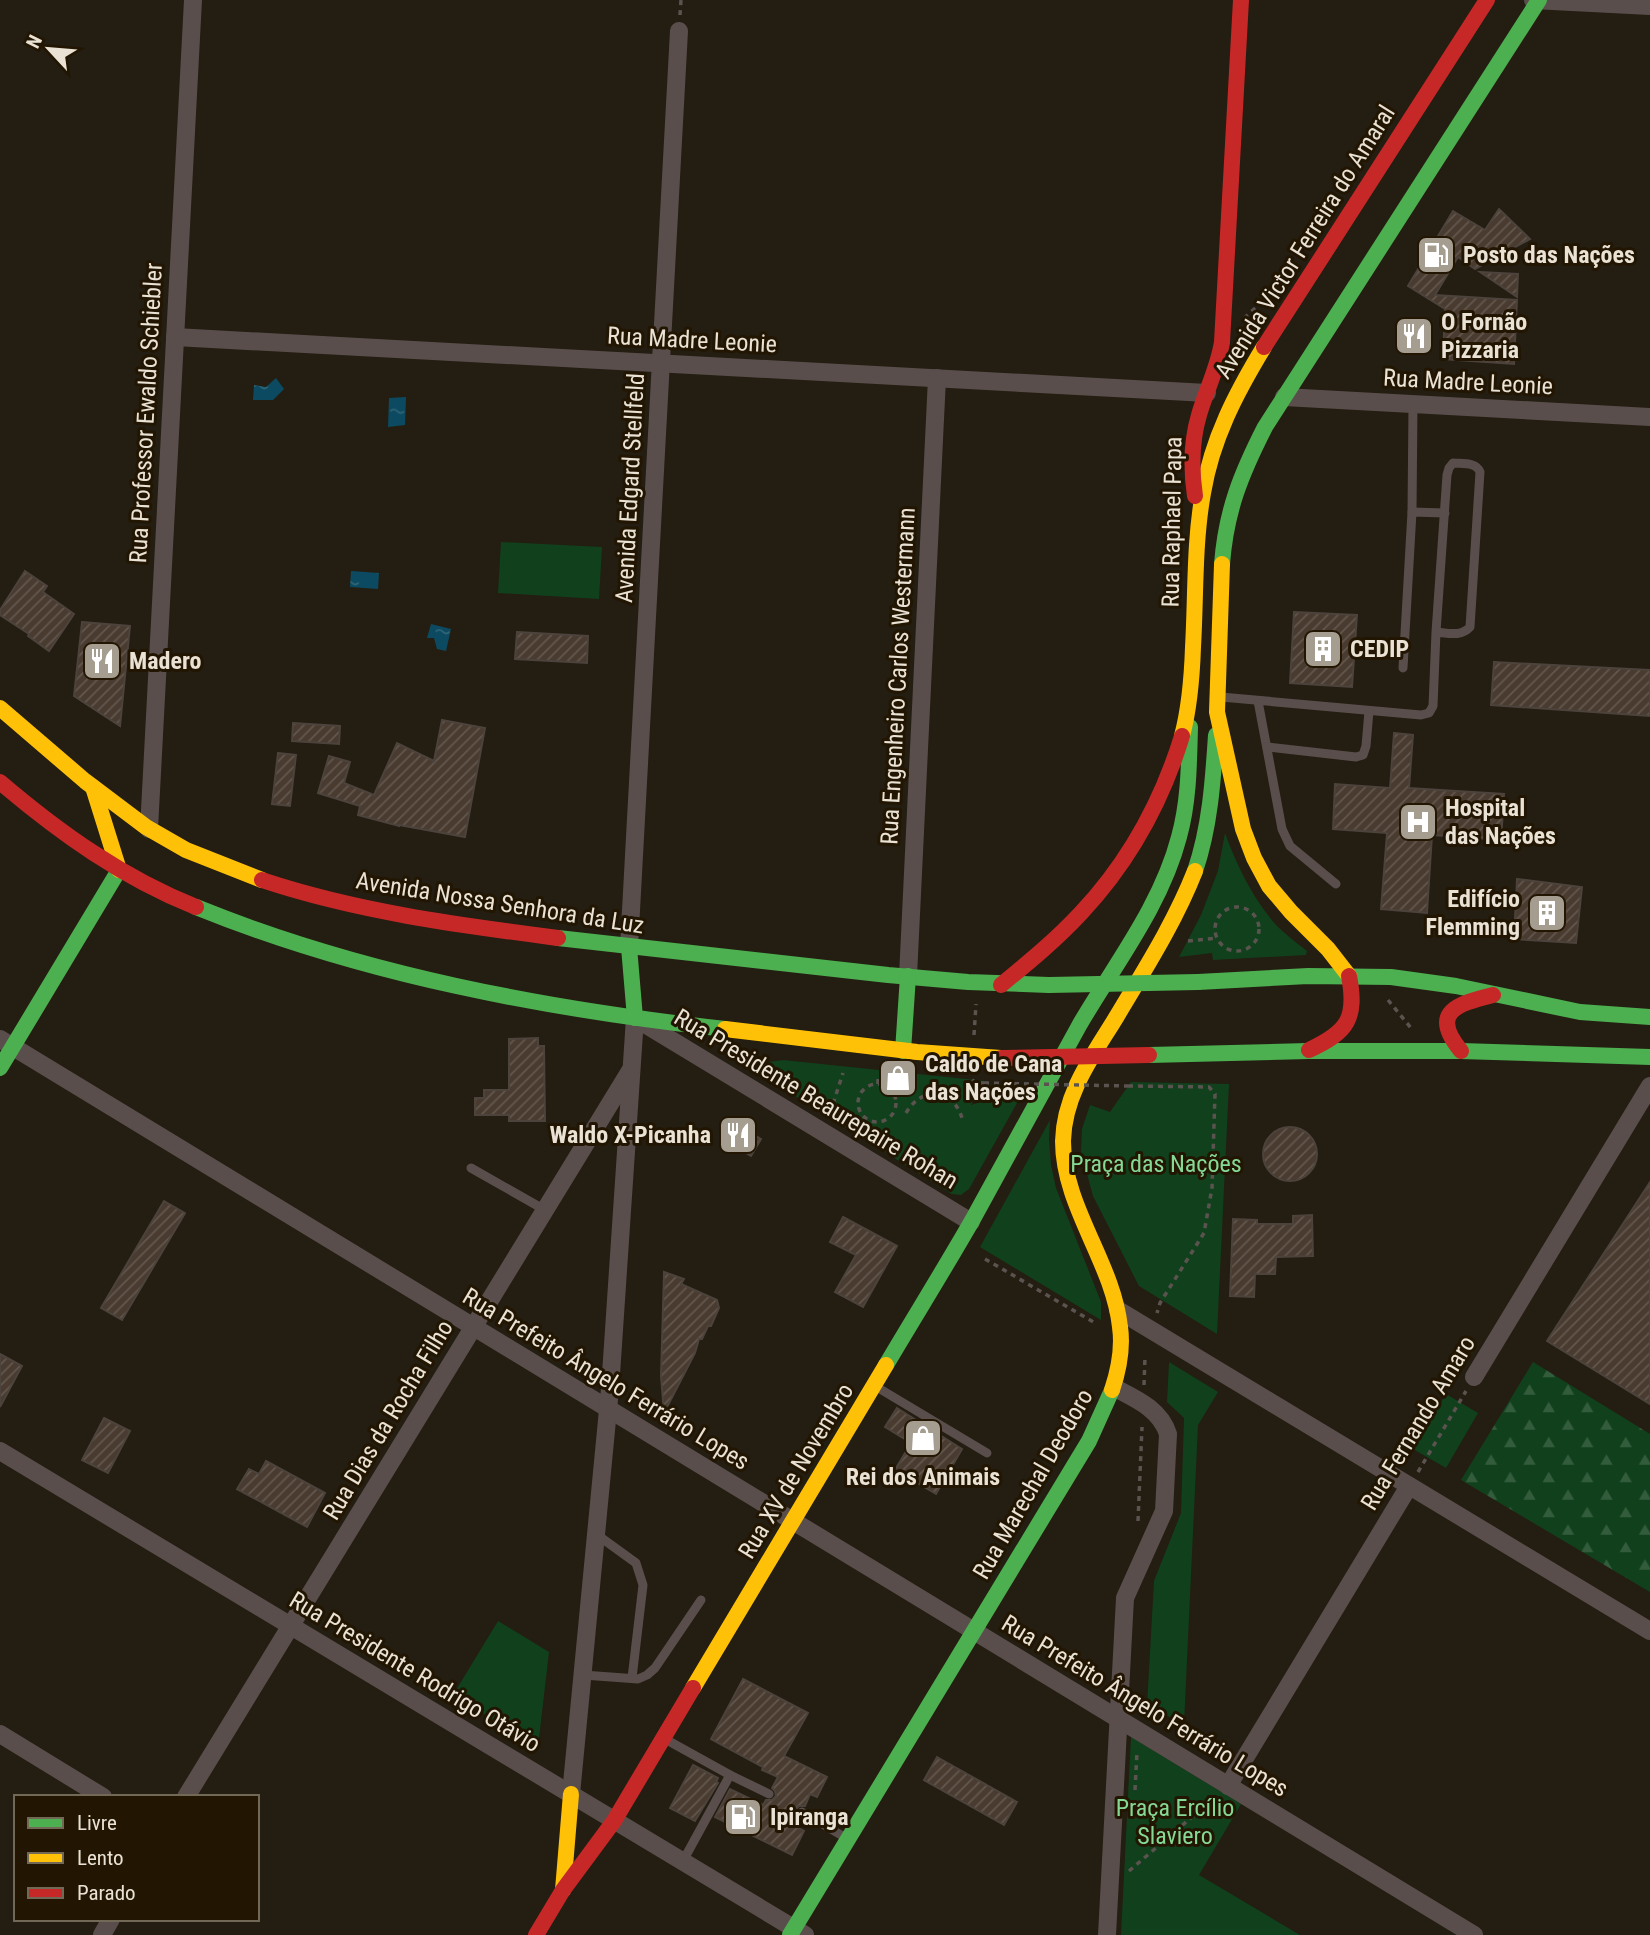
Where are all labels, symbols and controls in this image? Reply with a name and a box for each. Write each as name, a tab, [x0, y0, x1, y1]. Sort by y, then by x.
north arrow	[14, 14, 84, 84]
text: N	[21, 31, 47, 52]
street label: Avenida Victor Ferreira do Amaral	[1209, 100, 1401, 384]
fuel station icon: Posto das Nações	[1415, 234, 1457, 276]
place label: Posto das Nações	[1463, 241, 1635, 269]
street label: Rua Professor Ewaldo Schiebler	[124, 262, 168, 564]
place label: O Fornão Pizzaria	[1441, 308, 1527, 364]
restaurant icon: O Fornão Pizzaria	[1393, 315, 1435, 357]
street label: Rua Madre Leonie	[606, 322, 778, 358]
street label: Rua Madre Leonie	[1382, 364, 1554, 400]
street label: Avenida Edgard Stellfeld	[610, 372, 650, 604]
street label: Rua Raphael Papa	[1157, 436, 1187, 608]
street label: Rua Engenheiro Carlos Westermann	[875, 507, 921, 845]
building icon: CEDIP	[1302, 628, 1344, 670]
place label: CEDIP	[1350, 635, 1409, 663]
restaurant icon: Madero	[81, 640, 123, 682]
place label: Madero	[129, 647, 201, 675]
place label: Hospital das Nações	[1445, 794, 1556, 850]
hospital icon: Hospital das Nações	[1397, 801, 1439, 843]
street label: Avenida Nossa Senhora da Luz	[354, 866, 646, 940]
place label: Edifício Flemming	[1426, 885, 1520, 941]
building icon: Edifício Flemming	[1526, 892, 1568, 934]
street label: Rua Presidente Beaurepaire Rohan	[669, 1003, 963, 1195]
place label: Caldo de Cana das Nações	[925, 1050, 1062, 1106]
shop icon: Caldo de Cana das Nações	[877, 1057, 919, 1099]
restaurant icon: Waldo X-Picanha	[717, 1114, 759, 1156]
place label: Waldo X-Picanha	[549, 1121, 711, 1149]
park label: Praça das Nações	[1070, 1150, 1242, 1178]
street label: Rua Prefeito Ângelo Ferrário Lopes	[458, 1282, 754, 1476]
street label: Rua Dias da Rocha Filho	[317, 1315, 459, 1525]
street label: Rua Fernando Amaro	[1355, 1331, 1481, 1515]
street label: Rua XV de Novembro	[733, 1378, 859, 1564]
street label: Rua Marechal Deodoro	[967, 1384, 1099, 1584]
shop icon: Rei dos Animais	[902, 1417, 944, 1459]
place label: Rei dos Animais	[846, 1463, 1000, 1491]
street label: Rua Presidente Rodrigo Otávio	[285, 1586, 545, 1758]
street label: Rua Prefeito Ângelo Ferrário Lopes	[997, 1609, 1293, 1803]
park label: Praça Ercílio Slaviero	[1116, 1794, 1234, 1850]
legend	[14, 1795, 259, 1921]
fuel station icon: Ipiranga	[722, 1796, 764, 1838]
place label: Ipiranga	[770, 1803, 849, 1831]
text: Livre	[77, 1811, 117, 1835]
text: Lento	[77, 1846, 124, 1870]
text: Parado	[77, 1881, 136, 1905]

